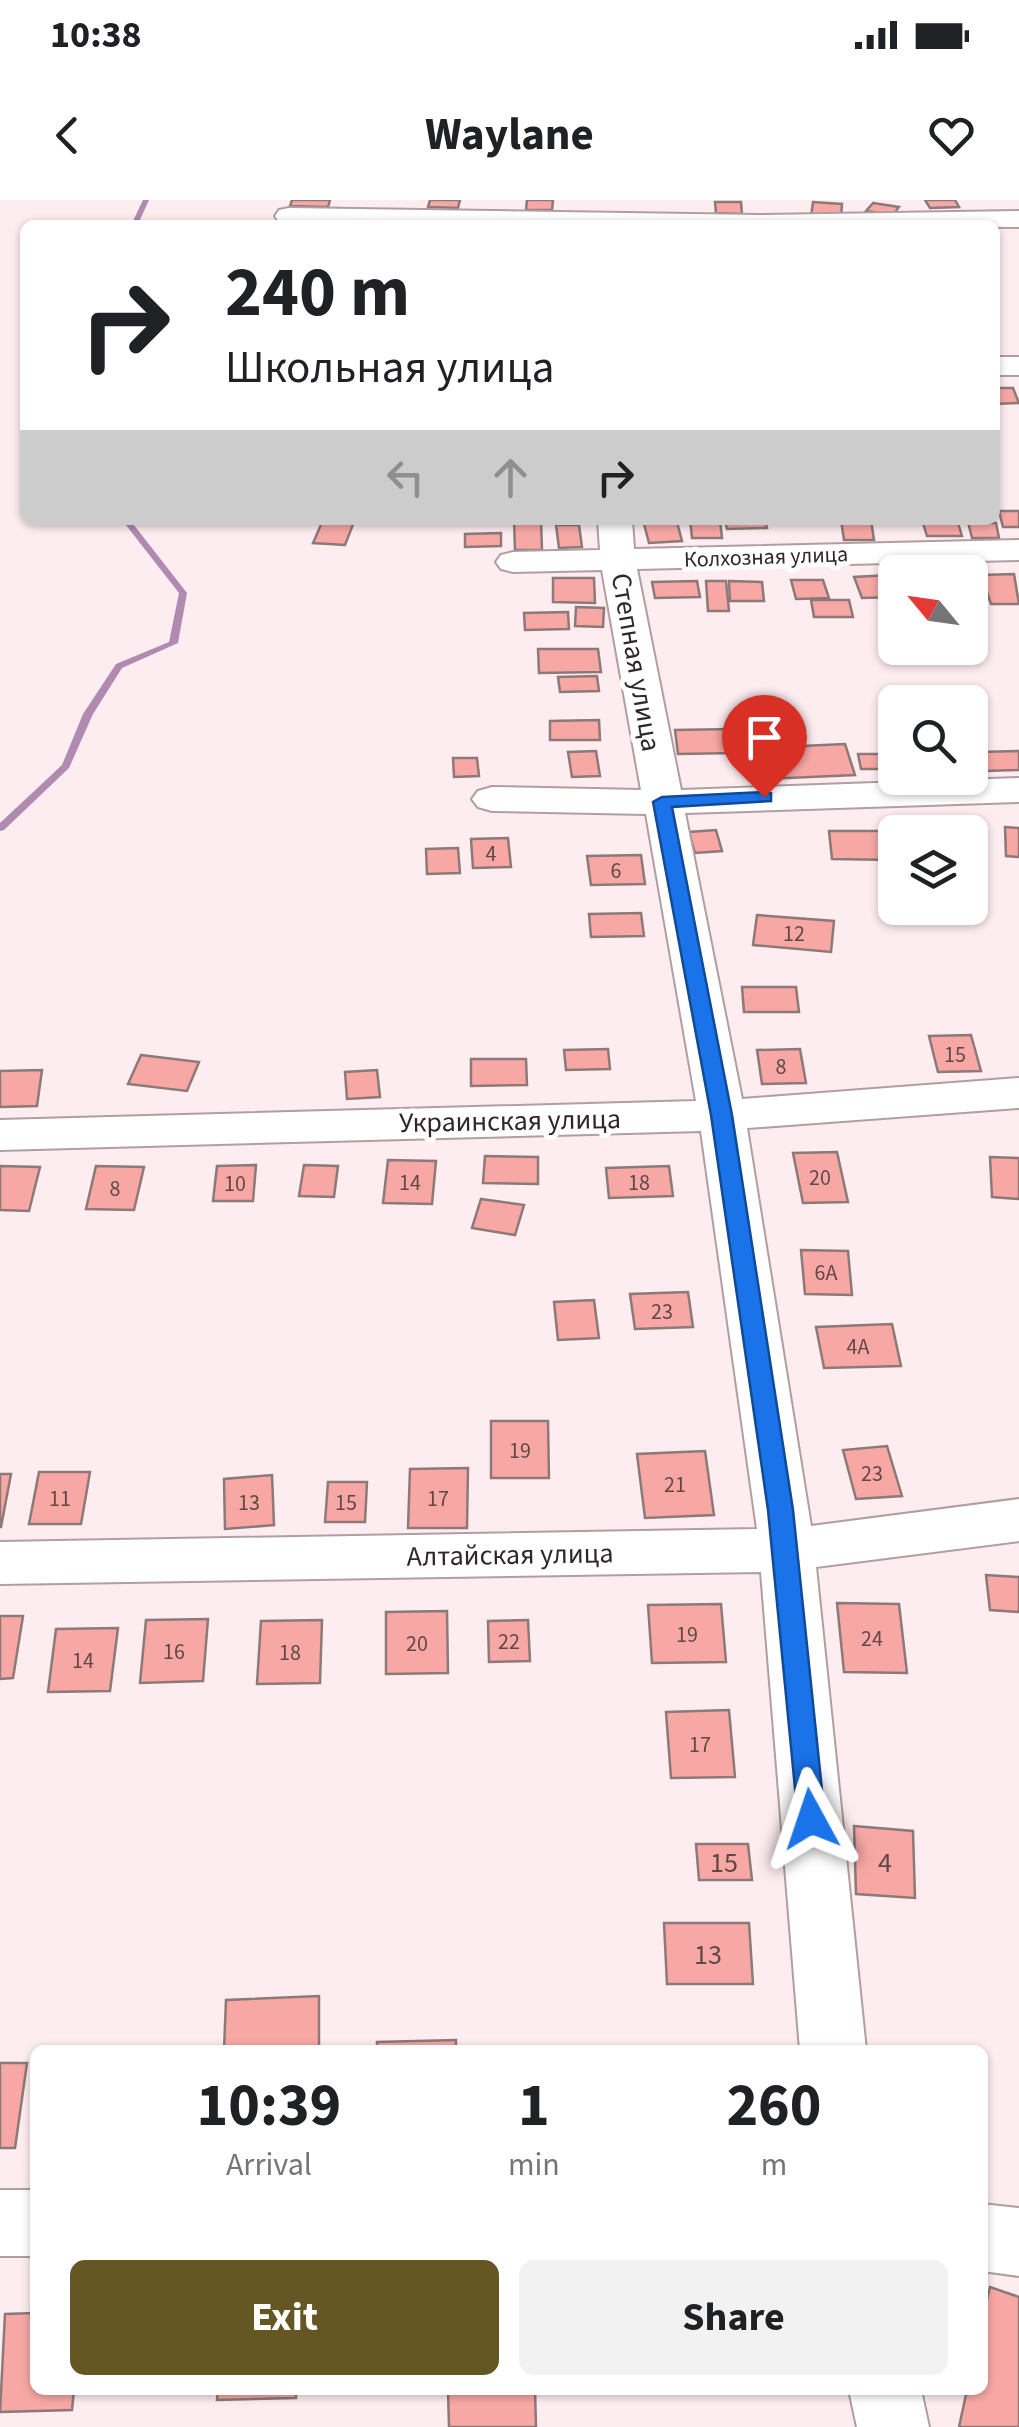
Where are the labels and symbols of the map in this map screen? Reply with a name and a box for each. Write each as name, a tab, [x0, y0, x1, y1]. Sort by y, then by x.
street label: Колхозная улица	[684, 538, 849, 576]
north arrow	[878, 555, 988, 665]
street label: Степная улица	[601, 570, 671, 754]
pin	[722, 695, 807, 798]
house number: 4	[486, 838, 497, 870]
house number: 6	[611, 855, 622, 887]
house number: 12	[783, 918, 805, 950]
house number: 15	[944, 1039, 966, 1071]
house number: 8	[776, 1051, 787, 1083]
street label: Украинская улица	[399, 1099, 621, 1143]
house number: 20	[809, 1162, 831, 1194]
house number: 14	[399, 1167, 421, 1199]
house number: 18	[628, 1167, 650, 1199]
house number: 10	[224, 1168, 246, 1200]
house number: 8	[110, 1173, 121, 1205]
house number: 6А	[815, 1257, 837, 1289]
house number: 23	[651, 1296, 673, 1328]
house number: 4А	[847, 1331, 869, 1363]
house number: 19	[509, 1435, 531, 1467]
house number: 23	[861, 1458, 883, 1490]
house number: 21	[664, 1469, 686, 1501]
house number: 11	[49, 1483, 71, 1515]
house number: 17	[427, 1483, 449, 1515]
house number: 13	[238, 1487, 260, 1519]
house number: 15	[335, 1487, 357, 1519]
street label: Алтайская улица	[406, 1533, 614, 1577]
house number: 19	[676, 1619, 698, 1651]
house number: 24	[861, 1623, 883, 1655]
house number: 22	[498, 1626, 520, 1658]
house number: 20	[406, 1628, 428, 1660]
house number: 16	[163, 1636, 185, 1668]
house number: 18	[279, 1637, 301, 1669]
house number: 14	[72, 1645, 94, 1677]
house number: 17	[689, 1729, 711, 1761]
position arrow	[759, 1767, 863, 1871]
house number: 15	[710, 1843, 738, 1883]
house number: 4	[878, 1843, 892, 1883]
house number: 13	[694, 1935, 722, 1975]

